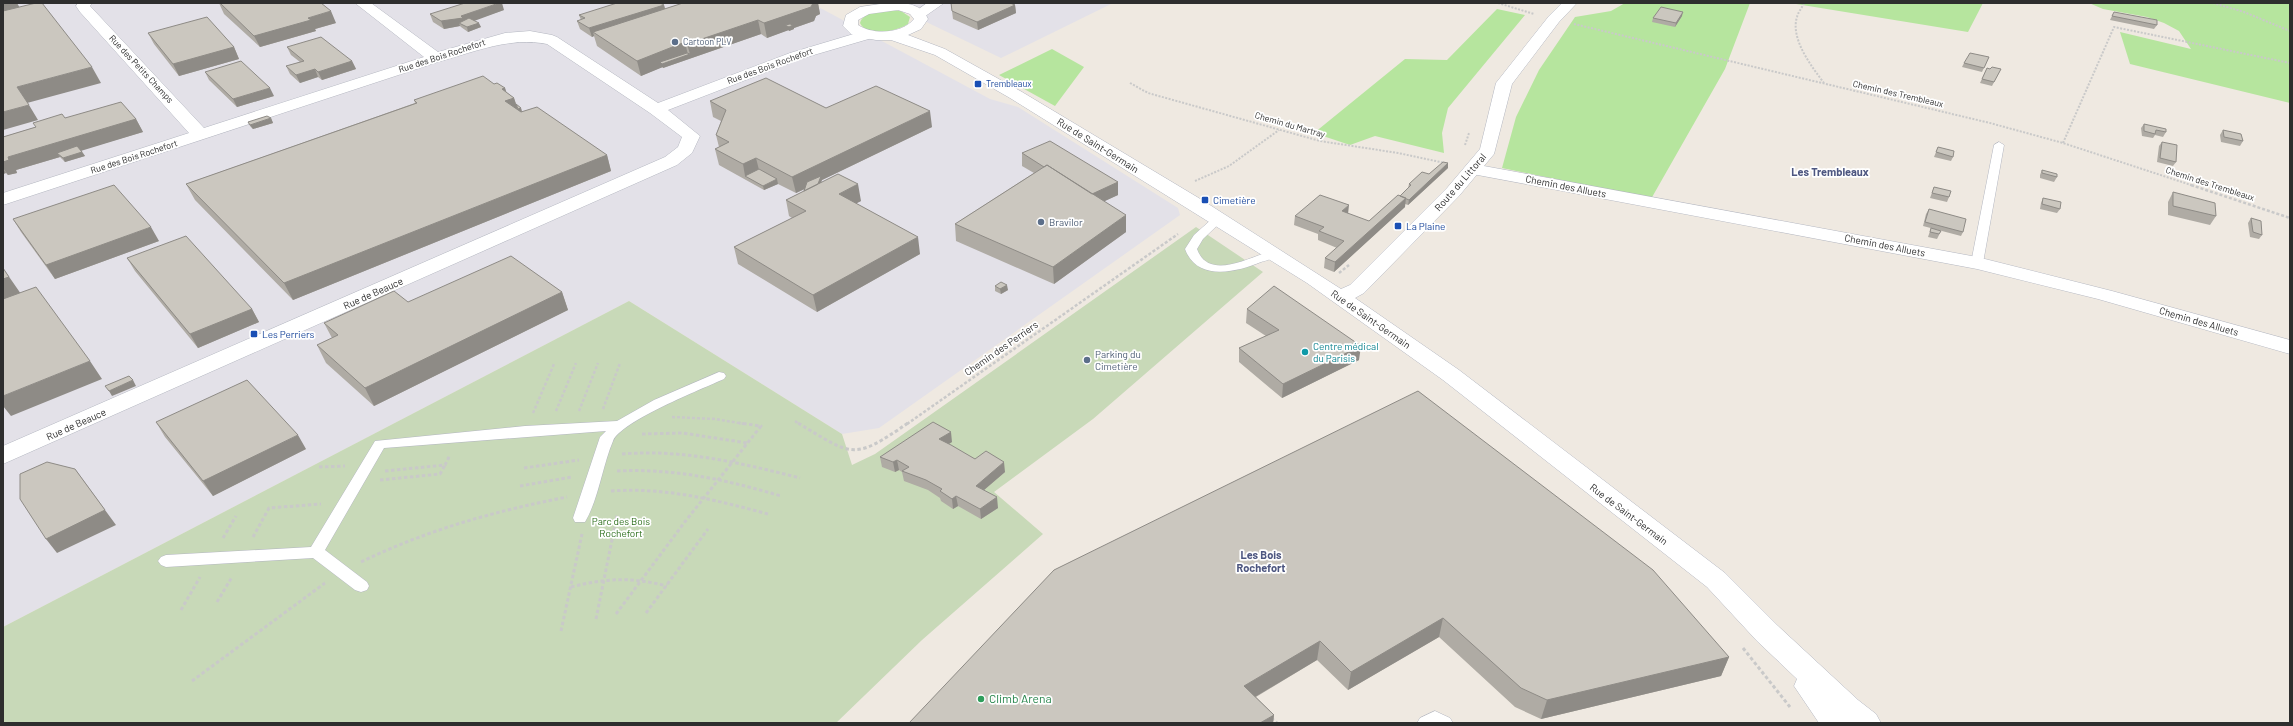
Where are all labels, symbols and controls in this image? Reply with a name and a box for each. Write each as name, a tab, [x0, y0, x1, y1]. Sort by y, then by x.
street label: Rue des Petits Champs	[107, 32, 176, 105]
street label: Rue des Bois Rochefort	[397, 36, 487, 75]
place label: Cartoon PLV	[683, 36, 731, 47]
marker: Cartoon PLV	[670, 37, 680, 47]
street label: Rue des Bois Rochefort	[725, 45, 814, 86]
place label: Trembleaux	[986, 78, 1032, 89]
street label: Chemin des Trembleaux	[1852, 78, 1945, 109]
marker: Trembleaux	[973, 79, 983, 89]
street label: Chemin du Martray	[1254, 109, 1327, 140]
street label: Rue de Saint-Germain	[1055, 115, 1141, 175]
street label: Rue des Bois Rochefort	[89, 137, 179, 176]
street label: Route du Littoral	[1432, 151, 1488, 213]
street label: Chemin des Trembleaux	[2164, 164, 2257, 203]
district label: Les Trembleaux	[1791, 165, 1869, 178]
street label: Chemin des Alluets	[1525, 172, 1608, 200]
place label: Cimetière	[1213, 194, 1256, 206]
marker: Cimetière	[1200, 195, 1210, 205]
place label: Bravilor	[1049, 216, 1083, 228]
marker: Bravilor	[1036, 217, 1046, 227]
place label: La Plaine	[1406, 220, 1445, 232]
marker: La Plaine	[1393, 221, 1403, 231]
street label: Chemin des Alluets	[1844, 231, 1927, 259]
street label: Rue de Beauce	[341, 274, 405, 312]
street label: Rue de Saint-Germain	[1329, 287, 1413, 351]
street label: Chemin des Alluets	[2158, 304, 2240, 338]
street label: Chemin des Perriers	[962, 318, 1040, 378]
place label: Les Perriers	[262, 328, 315, 340]
marker: Les Perriers	[249, 329, 259, 339]
place label: Centre médical du Parisis	[1313, 340, 1379, 364]
marker: Centre médical du Parisis	[1300, 347, 1310, 357]
place label: Parking du Cimetière	[1095, 348, 1141, 372]
marker: Parking du Cimetière	[1082, 355, 1092, 365]
street label: Rue de Beauce	[44, 405, 108, 443]
street label: Rue de Saint-Germain	[1588, 481, 1670, 547]
park label: Parc des Bois Rochefort	[592, 515, 650, 539]
district label: Les Bois Rochefort	[1236, 548, 1286, 574]
place label: Climb Arena	[989, 691, 1052, 705]
marker: Climb Arena	[976, 694, 986, 704]

